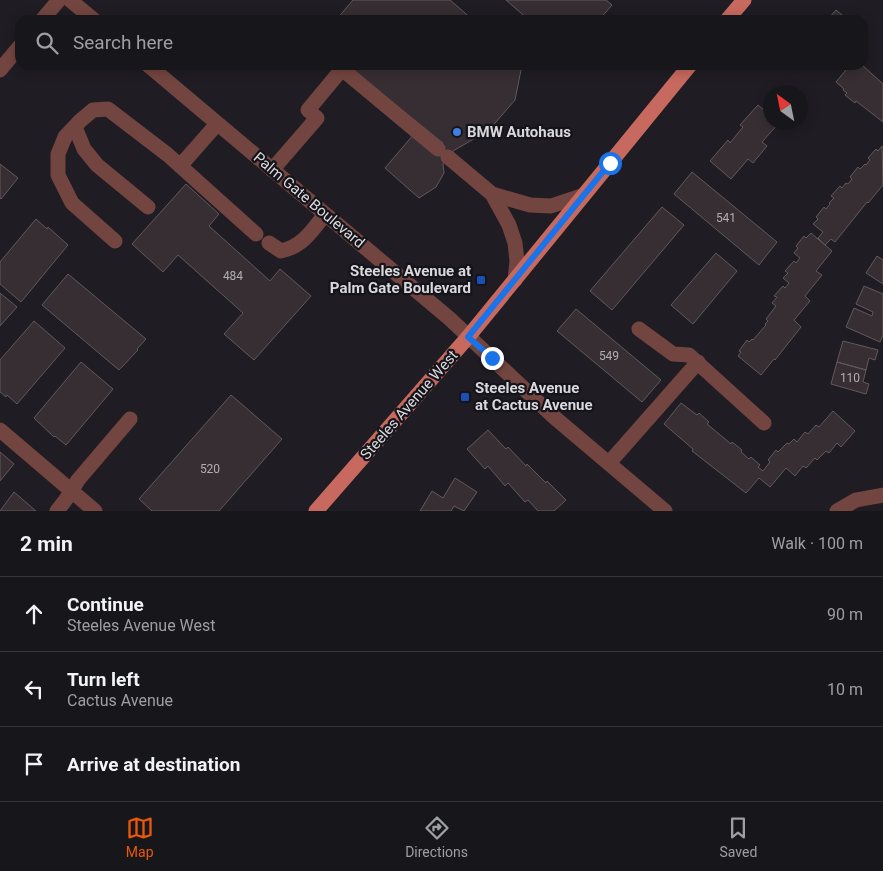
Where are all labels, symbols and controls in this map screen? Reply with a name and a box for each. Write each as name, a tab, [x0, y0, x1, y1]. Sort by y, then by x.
search box	[15, 15, 868, 70]
icon: search	[33, 29, 61, 57]
text: Search here	[73, 31, 173, 54]
north arrow	[763, 85, 808, 130]
place label: BMW Autohaus	[467, 123, 571, 141]
marker: BMW Autohaus	[451, 126, 463, 138]
street label: Palm Gate Boulevard	[250, 148, 368, 252]
route start	[599, 152, 622, 175]
house number: 541	[716, 211, 736, 225]
place label: Steeles Avenue at Palm Gate Boulevard	[330, 262, 471, 297]
house number: 484	[223, 269, 243, 283]
marker: Steeles Avenue at Palm Gate Boulevard	[475, 274, 487, 286]
street label: Steeles Avenue West	[357, 346, 462, 463]
route end	[481, 347, 504, 370]
house number: 549	[599, 349, 619, 363]
house number: 110	[840, 371, 860, 385]
place label: Steeles Avenue at Cactus Avenue	[475, 379, 593, 414]
marker: Steeles Avenue at Cactus Avenue	[459, 391, 471, 403]
house number: 520	[200, 462, 220, 476]
text: 2 min	[20, 532, 73, 556]
text: Walk · 100 m	[771, 534, 863, 553]
text: Continue	[67, 593, 144, 616]
icon: ahead	[20, 600, 48, 628]
text: 90 m	[827, 605, 863, 624]
text: Steeles Avenue West	[67, 616, 216, 635]
text: Turn left	[67, 668, 140, 691]
icon: left	[20, 675, 48, 703]
text: 10 m	[827, 680, 863, 699]
text: Cactus Avenue	[67, 691, 173, 710]
icon: arrive	[20, 750, 48, 778]
text: Arrive at destination	[67, 753, 240, 776]
tab: Map	[126, 814, 154, 860]
tab: Directions	[405, 814, 468, 860]
tab: Saved	[719, 814, 757, 860]

